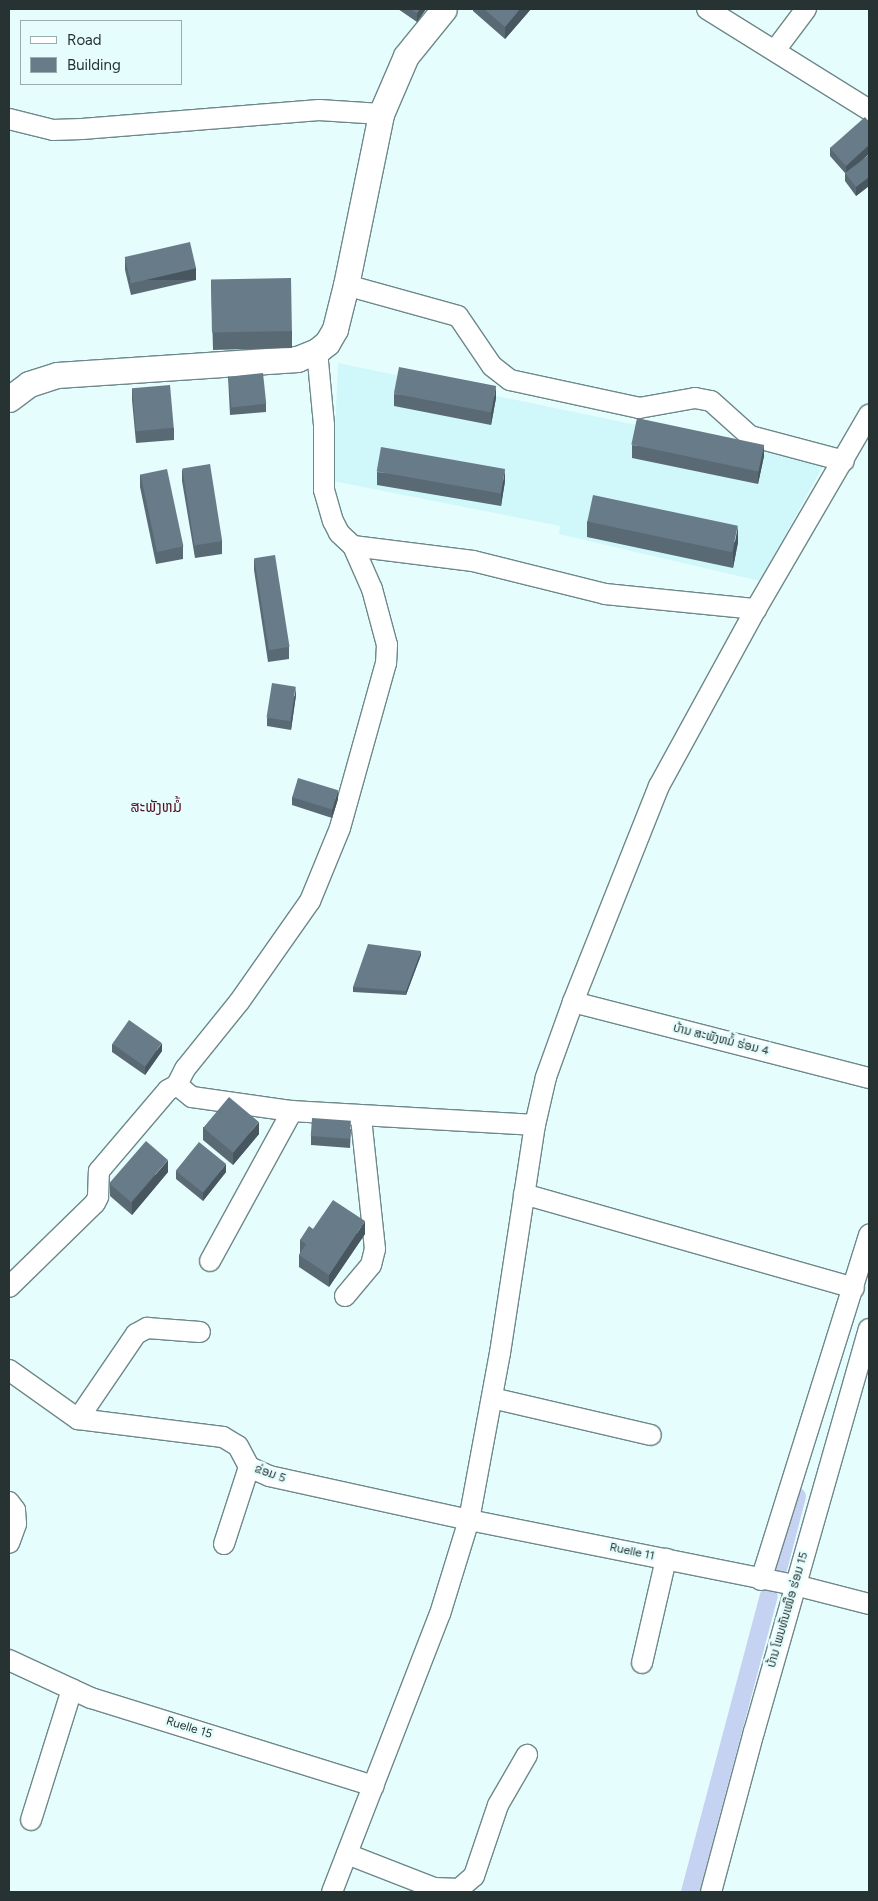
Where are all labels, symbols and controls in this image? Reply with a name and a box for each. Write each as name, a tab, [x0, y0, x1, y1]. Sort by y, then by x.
legend	[20, 20, 182, 85]
text: Road	[67, 31, 102, 49]
text: Building	[67, 56, 121, 74]
district label: ສະພັງຫມໍ້	[130, 799, 182, 817]
street label: ບ້ານ ສະພັງຫມໍ້ ຮ່ອມ 4	[671, 1021, 771, 1059]
street label: ຂ່ອມ 5	[253, 1462, 287, 1486]
street label: Ruelle 11	[608, 1540, 656, 1564]
street label: ບ້ານ ໂພນທັນເໜືອ ຮ່ອມ 15	[765, 1551, 811, 1669]
street label: Ruelle 15	[164, 1714, 214, 1742]

